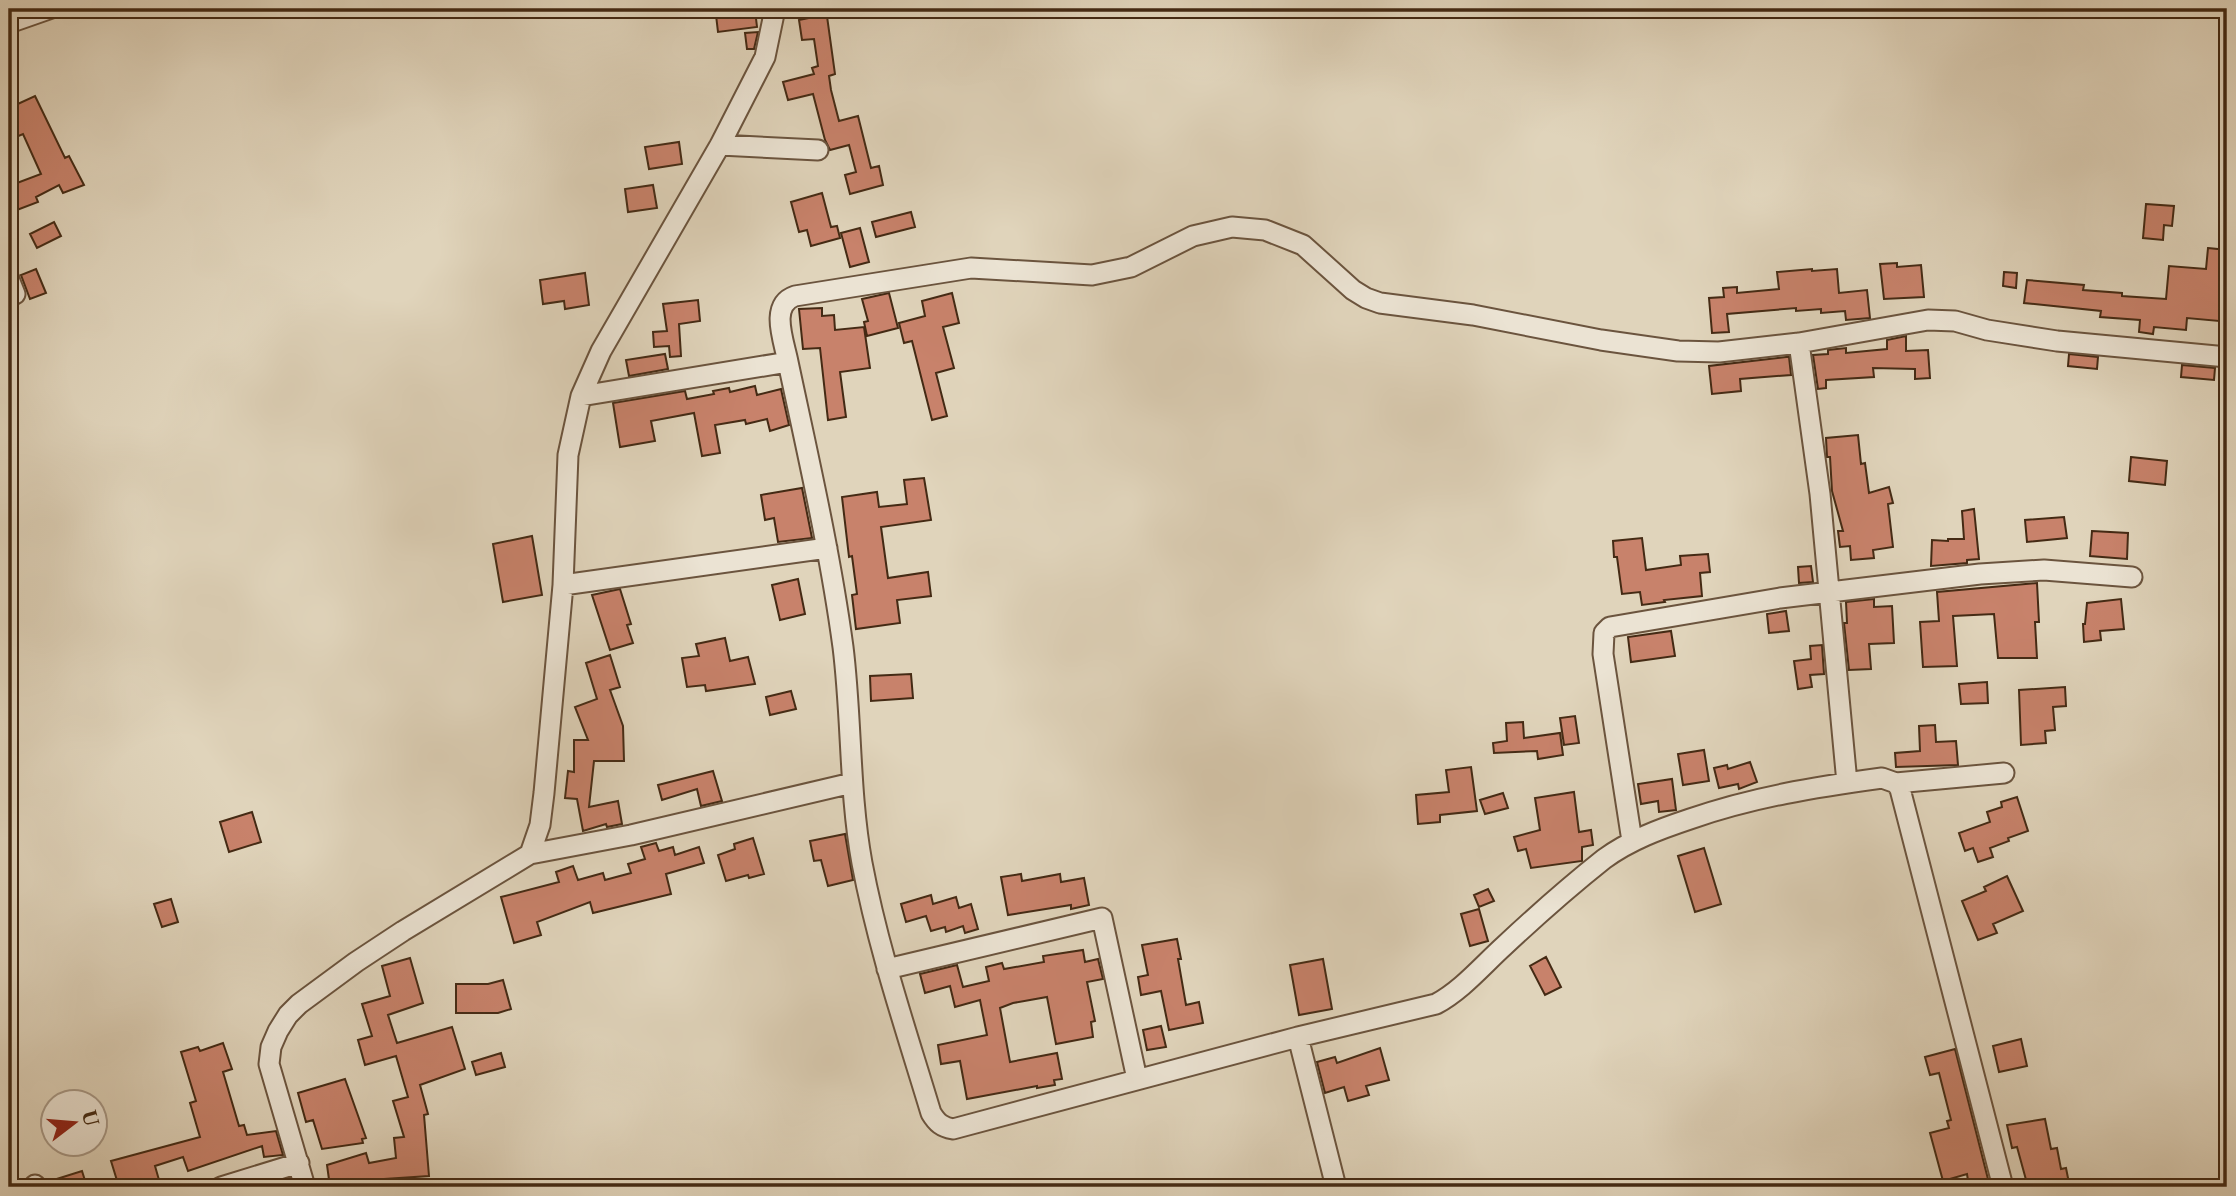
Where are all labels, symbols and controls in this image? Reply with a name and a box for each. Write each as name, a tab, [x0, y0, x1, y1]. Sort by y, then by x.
north arrow	[38, 1088, 108, 1158]
text: U	[77, 1108, 103, 1130]

